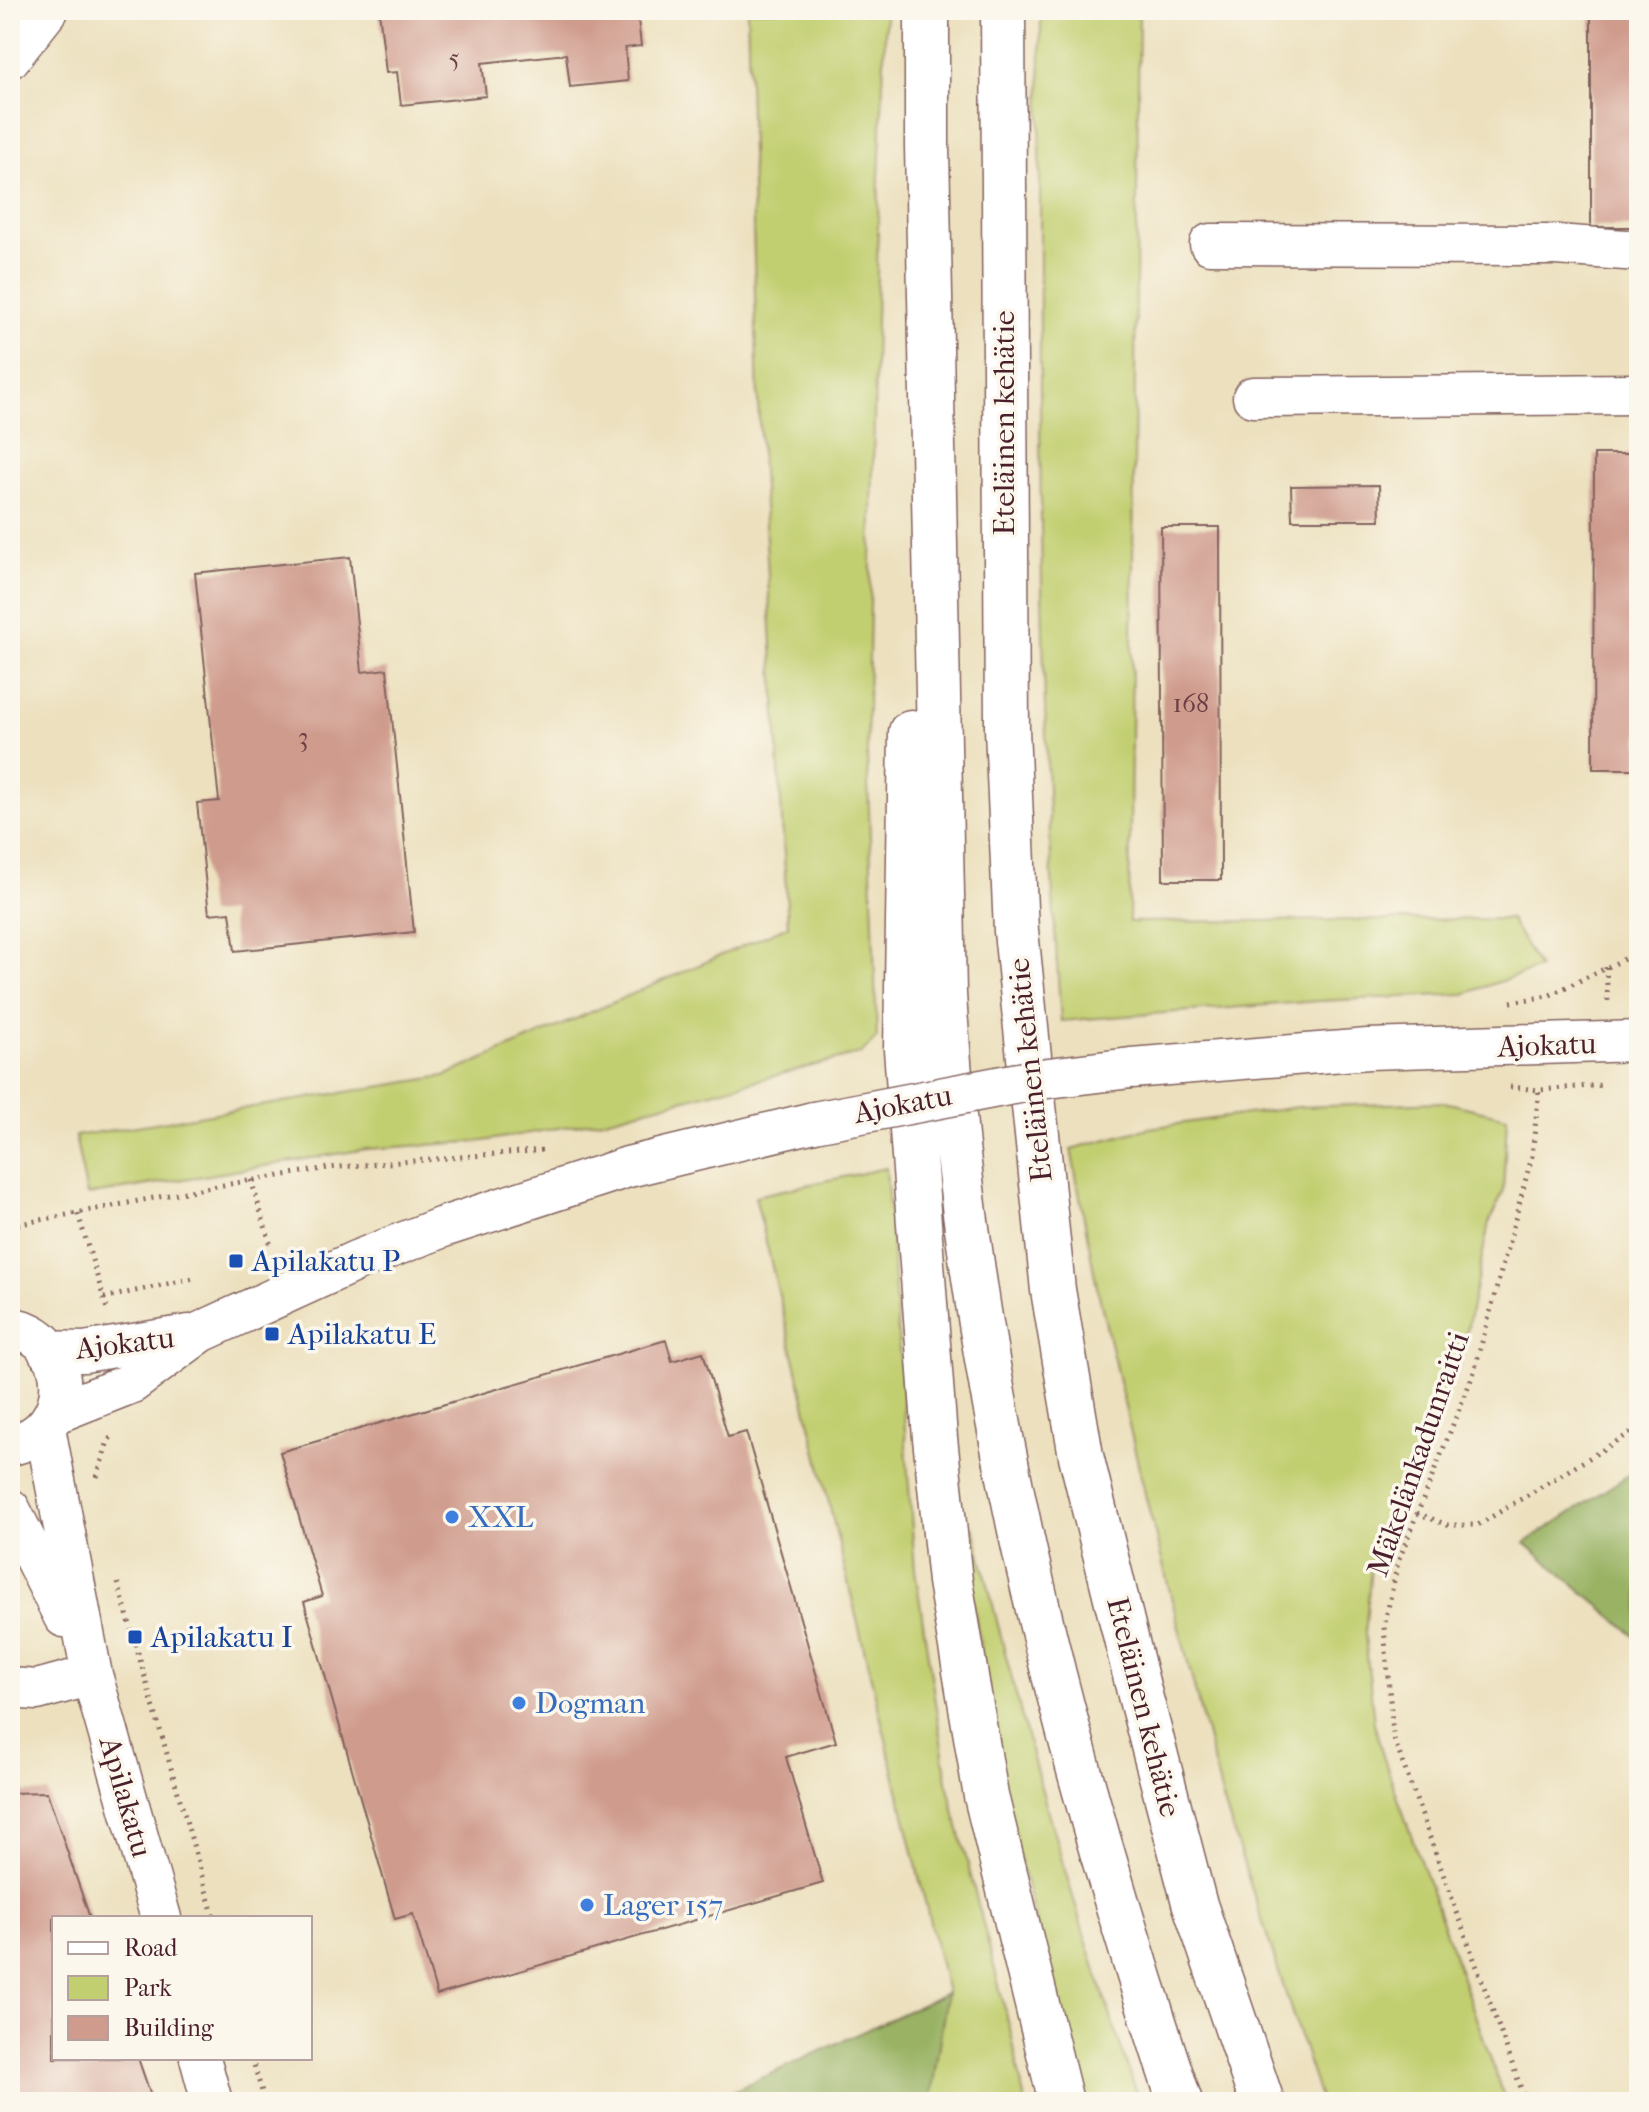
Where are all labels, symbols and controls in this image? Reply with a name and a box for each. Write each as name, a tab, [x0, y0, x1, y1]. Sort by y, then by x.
house number: 5	[448, 43, 460, 74]
street label: Eteläinen kehätie	[987, 310, 1022, 536]
house number: 168	[1173, 688, 1209, 719]
house number: 3	[298, 722, 308, 753]
street label: Eteläinen kehätie	[1001, 956, 1060, 1184]
street label: Ajokatu	[1496, 1026, 1597, 1065]
street label: Ajokatu	[850, 1078, 955, 1131]
place label: Apilakatu P	[251, 1244, 400, 1279]
marker: Apilakatu P	[227, 1252, 245, 1270]
place label: Apilakatu E	[287, 1317, 436, 1352]
street label: Ajokatu	[73, 1320, 176, 1367]
marker: Apilakatu E	[263, 1325, 281, 1343]
street label: Mäkelänkadunraitti	[1360, 1327, 1477, 1581]
place label: XXL	[468, 1500, 533, 1535]
marker: XXL	[443, 1508, 461, 1526]
street label: Eteläinen kehätie	[1099, 1594, 1188, 1821]
place label: Apilakatu I	[150, 1620, 293, 1655]
marker: Apilakatu I	[126, 1628, 144, 1646]
place label: Dogman	[535, 1686, 646, 1721]
marker: Dogman	[510, 1694, 528, 1712]
street label: Apilakatu	[91, 1732, 159, 1861]
place label: Lager 157	[603, 1888, 723, 1923]
marker: Lager 157	[578, 1896, 596, 1914]
legend	[52, 1916, 312, 2060]
text: Road	[124, 1934, 178, 1962]
text: Park	[124, 1974, 172, 2002]
text: Building	[124, 2014, 215, 2042]

